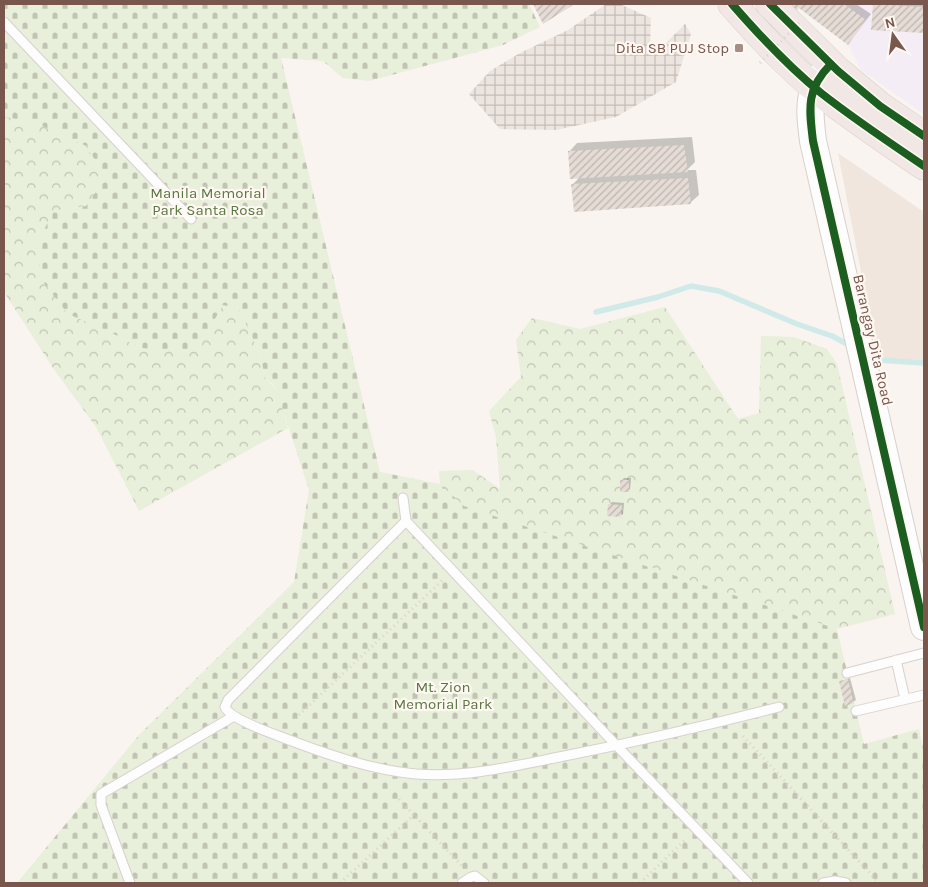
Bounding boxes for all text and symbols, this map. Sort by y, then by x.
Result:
north arrow [868,10,918,60]
text: N [883,13,897,32]
place label: Dita SB PUJ Stop [616,39,729,57]
marker: Dita SB PUJ Stop [733,42,745,54]
park label: Manila Memorial Park Santa Rosa [150,184,266,219]
street label: Barangay Dita Road [849,273,897,407]
park label: Mt. Zion Memorial Park [394,678,492,713]

